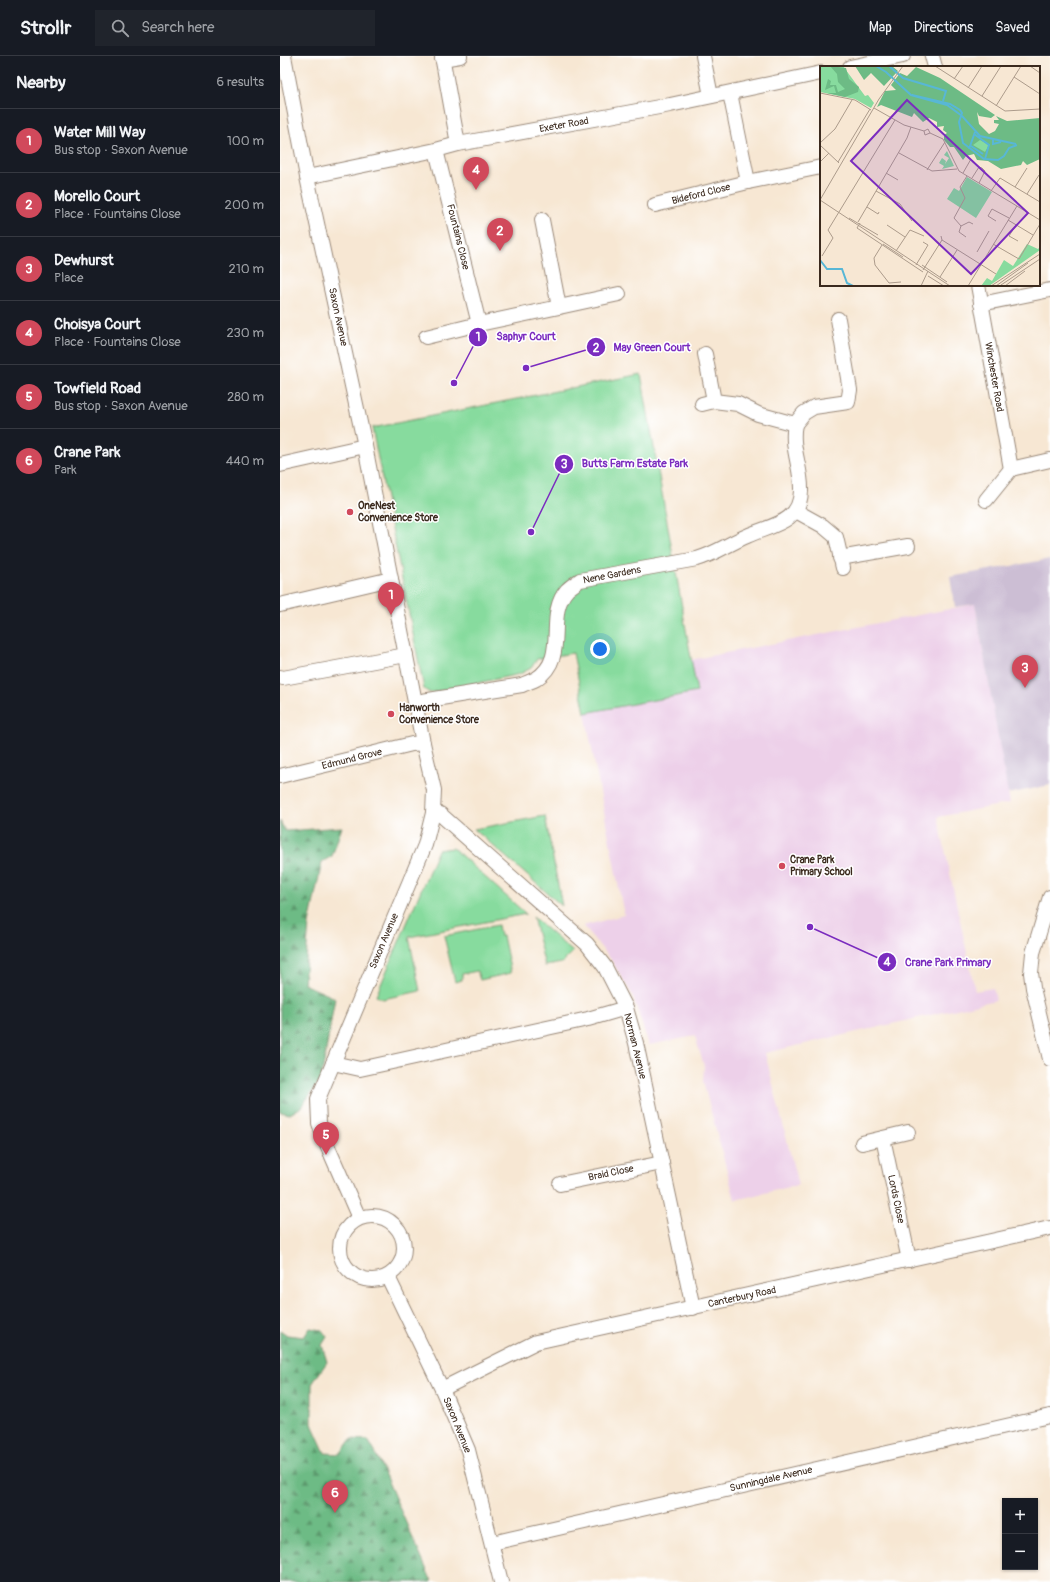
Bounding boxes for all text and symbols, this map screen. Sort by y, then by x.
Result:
search box [95,10,375,46]
text: Strollr [20,16,71,40]
icon: search [109,17,131,39]
text: Search here [141,18,214,37]
text: Map [869,19,892,36]
text: Directions [914,19,973,36]
text: Saved [995,19,1030,36]
inset map [820,66,1040,286]
text: Nearby [16,72,65,93]
text: 6 results [217,74,264,90]
street label: Exeter Road [538,115,590,135]
text: Water Mill Way [54,123,145,142]
text: 1 [26,133,32,149]
text: 100 m [227,133,264,149]
text: Bus stop · Saxon Avenue [54,142,188,158]
pin: 4 [463,157,489,190]
street label: Bideford Close [670,181,732,207]
text: Morello Court [54,187,140,206]
text: 2 [25,197,33,213]
text: 200 m [225,197,264,213]
street label: Fountains Close [444,203,472,271]
text: Place · Fountains Close [54,206,181,222]
pin: 2 [487,218,513,251]
text: Dewhurst [54,251,114,270]
text: 3 [25,261,33,277]
text: 210 m [228,261,264,277]
text: Place [54,270,83,286]
street label: Saxon Avenue [326,287,350,347]
text: Choisya Court [54,315,141,334]
text: 4 [25,325,33,341]
text: 230 m [227,325,264,341]
callout: Saphyr Court [468,325,563,348]
text: 1 [476,330,480,345]
text: Saphyr Court [496,330,556,343]
text: Place · Fountains Close [54,334,181,350]
callout: May Green Court [586,336,699,359]
text: 2 [593,341,600,356]
text: May Green Court [614,341,691,354]
street label: Winchester Road [982,341,1006,413]
text: Towfield Road [54,379,141,398]
text: 5 [25,389,33,405]
text: 280 m [227,389,264,405]
text: Bus stop · Saxon Avenue [54,398,188,414]
text: Crane Park [54,443,121,462]
callout: Butts Farm Estate Park [554,452,697,475]
text: 6 [25,453,33,469]
text: 440 m [226,453,264,469]
text: 3 [561,457,568,472]
text: Butts Farm Estate Park [582,457,689,470]
text: Park [54,462,77,478]
place label: OneNest Convenience Store [358,500,439,524]
marker: OneNest Convenience Store [345,507,355,517]
street label: Nene Gardens [582,563,642,586]
pin: 1 [378,582,404,615]
your location [590,639,610,659]
pin: 3 [1012,655,1038,688]
place label: Hanworth Convenience Store [399,702,480,726]
marker: Hanworth Convenience Store [386,709,396,719]
street label: Edmund Grove [321,746,383,772]
place label: Crane Park Primary School [790,854,853,878]
marker: Crane Park Primary School [777,861,787,871]
street label: Saxon Avenue [367,911,401,971]
callout: Crane Park Primary [877,950,999,973]
text: 4 [883,955,891,970]
text: Crane Park Primary [905,956,991,969]
street label: Norman Avenue [621,1012,649,1080]
pin: 5 [313,1122,339,1155]
street label: Braid Close [587,1162,635,1184]
street label: Lords Close [885,1174,907,1224]
street label: Canterbury Road [707,1284,777,1310]
street label: Saxon Avenue [440,1395,474,1455]
street label: Sunningdale Avenue [729,1464,813,1494]
pin: 6 [322,1480,348,1513]
map controls [1002,1498,1038,1570]
button: + [1002,1498,1038,1534]
button: − [1002,1534,1038,1570]

